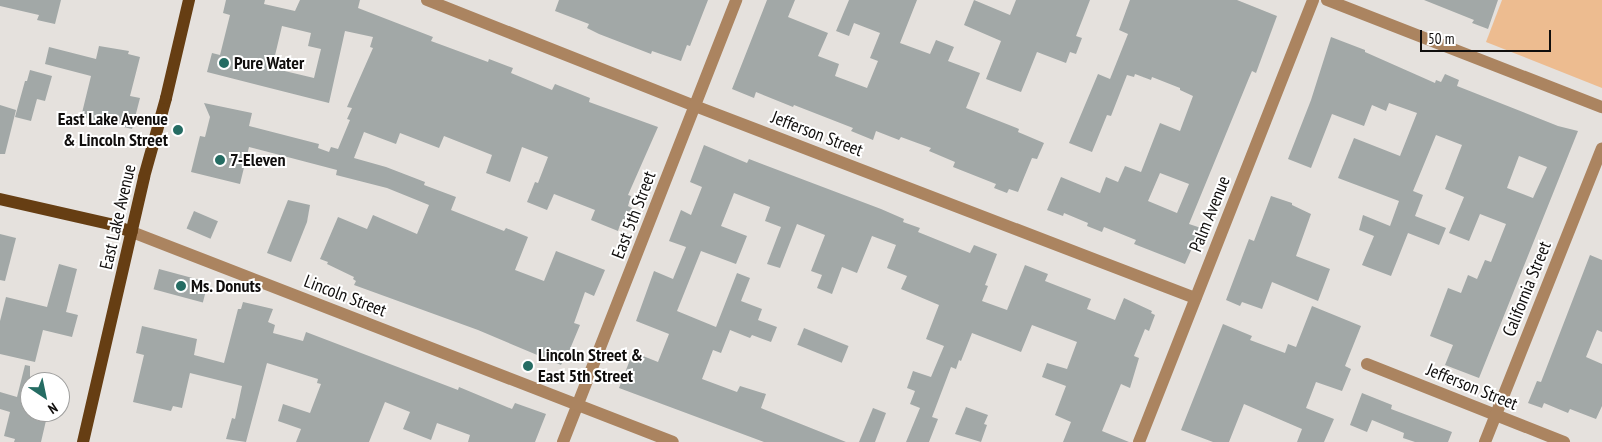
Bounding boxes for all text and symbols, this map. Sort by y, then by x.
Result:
scale bar [1422,20,1553,52]
text: 50 m [1428,29,1454,48]
place label: Pure Water [234,52,305,74]
marker: Pure Water [218,57,230,69]
street label: Jefferson Street [768,107,866,161]
place label: East Lake Avenue & Lincoln Street [57,109,168,152]
marker: East Lake Avenue & Lincoln Street [172,124,184,136]
place label: 7-Eleven [230,149,286,171]
marker: 7-Eleven [214,154,226,166]
street label: East Lake Avenue [95,162,141,272]
street label: East 5th Street [607,168,661,262]
street label: Palm Avenue [1185,173,1235,255]
street label: California Street [1498,238,1556,340]
street label: Lincoln Street [301,270,389,322]
place label: Ms. Donuts [191,275,262,297]
marker: Ms. Donuts [175,280,187,292]
place label: Lincoln Street & East 5th Street [538,345,643,388]
street label: Jefferson Street [1423,359,1521,415]
marker: Lincoln Street & East 5th Street [522,360,534,372]
north arrow [20,372,70,422]
text: N [45,399,61,418]

